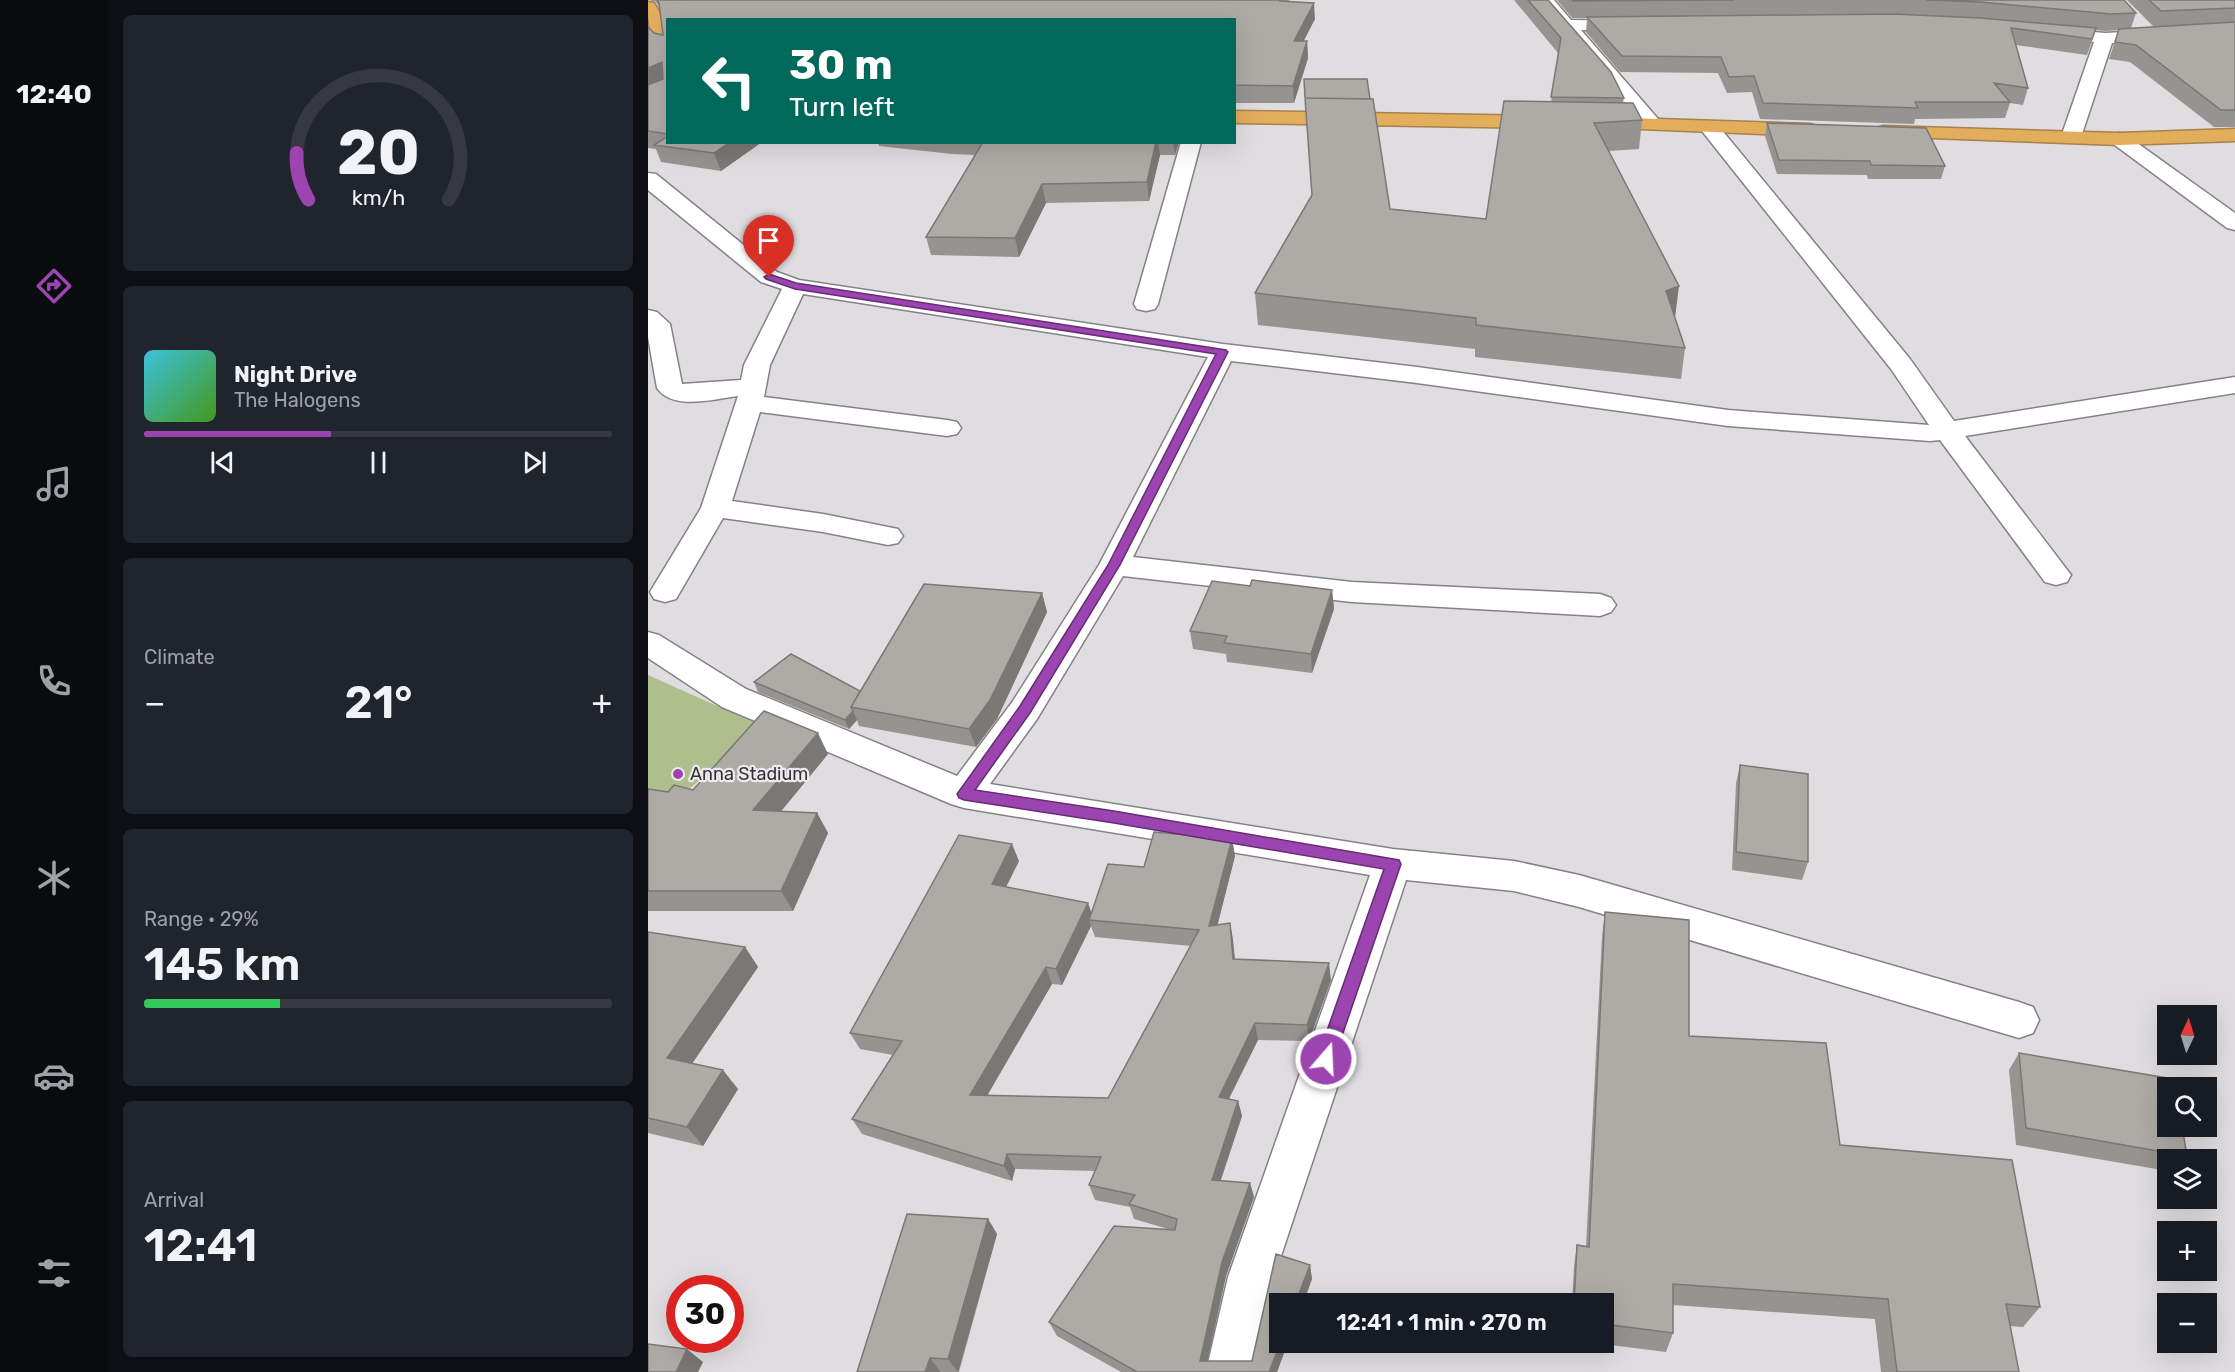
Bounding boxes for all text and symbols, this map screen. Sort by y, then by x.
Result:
text: 30 m [789,40,893,90]
icon: left [690,42,768,120]
text: 12:40 [16,78,92,110]
text: Turn left [789,91,894,123]
text: 20 [337,116,419,190]
text: km/h [351,186,405,211]
pin [743,215,794,277]
icon: arrive [752,224,785,257]
icon: directions [33,265,75,307]
text: Night Drive [234,361,357,388]
text: The Halogens [234,388,361,412]
icon: previous [206,446,239,479]
icon: pause [362,446,395,479]
icon: next [518,446,551,479]
icon: music [33,463,75,505]
text: Climate [144,645,215,669]
icon: phone [33,660,75,702]
text: 21° [344,676,413,729]
text: − [144,683,165,722]
text: + [591,683,612,722]
place label: Anna Stadium [690,763,808,785]
marker: Anna Stadium [671,767,685,781]
icon: climate [33,857,75,899]
text: Range · 29% [144,907,259,931]
text: 145 km [144,938,300,991]
north arrow [2157,1005,2217,1065]
map controls [2157,1005,2217,1353]
position arrow [1294,1027,1358,1091]
icon: car [33,1055,75,1097]
button: search [2157,1077,2217,1137]
button: layers [2157,1149,2217,1209]
text: Arrival [144,1188,204,1212]
text: 12:41 [144,1219,257,1272]
button: + [2157,1221,2217,1281]
icon: filters [33,1252,75,1294]
speed limit sign: 30 [666,1275,744,1353]
button: − [2157,1293,2217,1353]
text: 12:41 · 1 min · 270 m [1336,1309,1547,1336]

